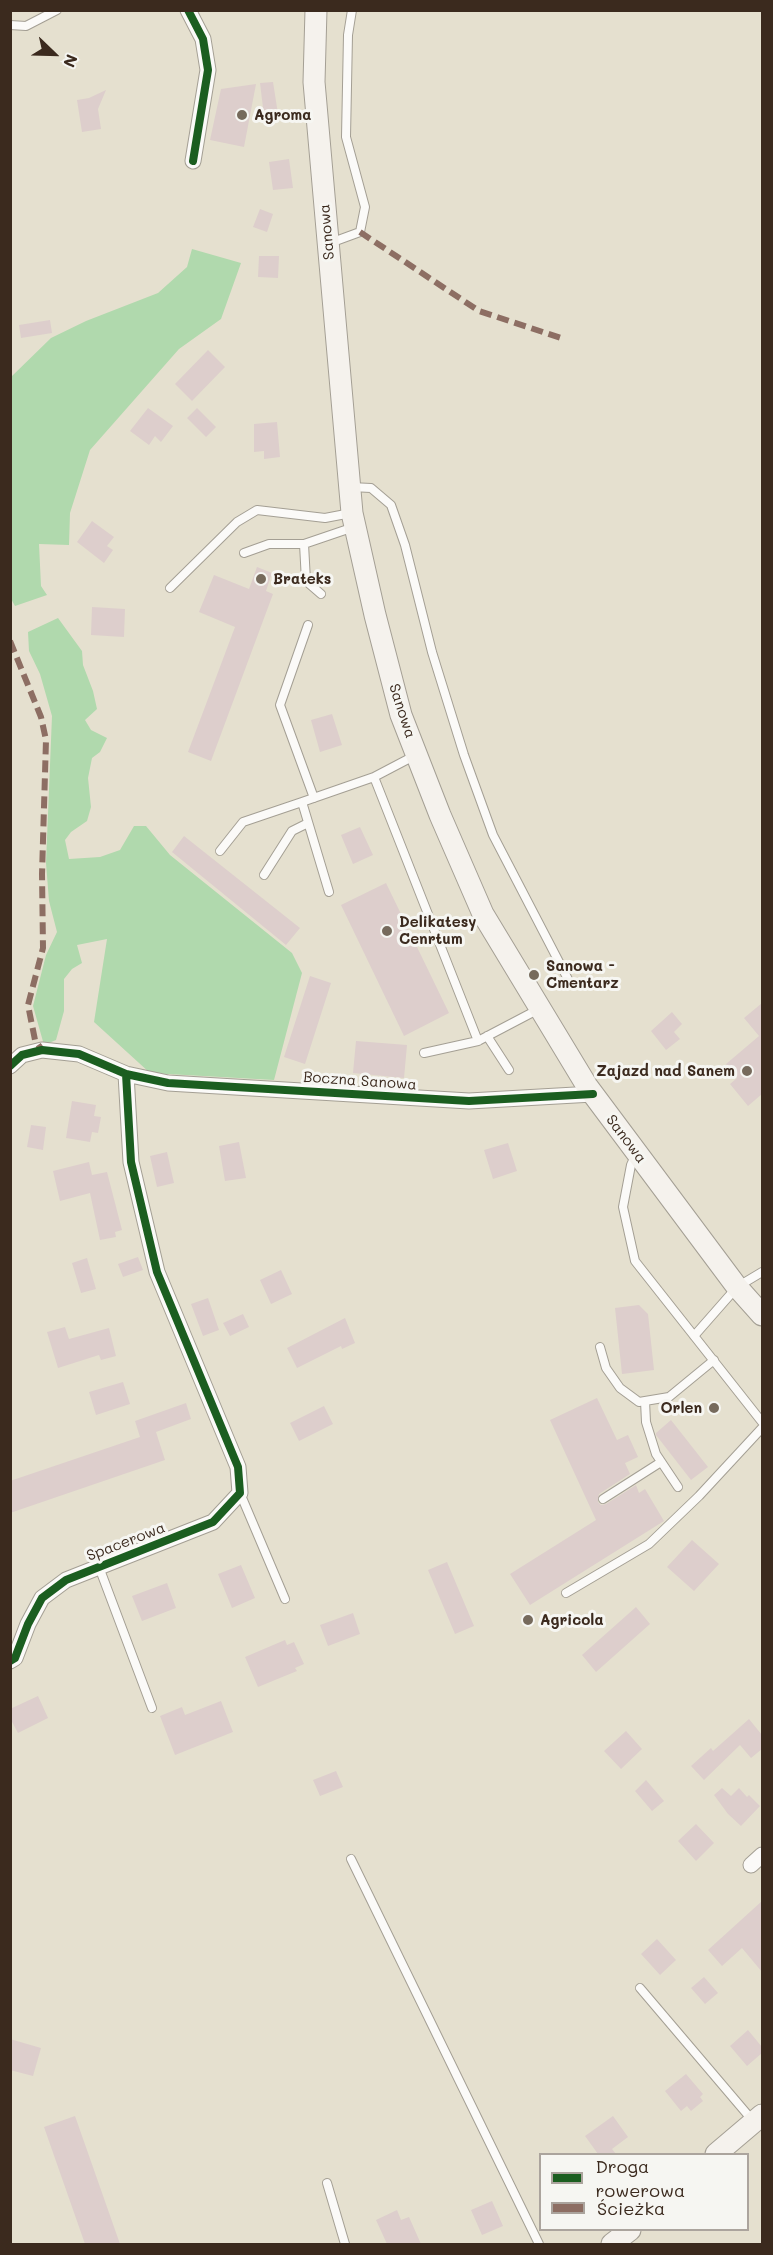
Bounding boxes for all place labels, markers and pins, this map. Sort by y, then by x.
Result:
place label: Agroma [254,106,311,124]
marker: Agroma [235,108,249,122]
place label: Brateks [273,570,331,588]
marker: Brateks [254,572,268,586]
place label: Delikatesy Cenrtum [399,913,476,948]
marker: Delikatesy Cenrtum [380,924,394,938]
place label: Sanowa - Cmentarz [546,957,619,992]
marker: Sanowa - Cmentarz [527,968,541,982]
place label: Zajazd nad Sanem [596,1062,735,1080]
marker: Zajazd nad Sanem [740,1064,754,1078]
place label: Orlen [660,1399,702,1417]
marker: Orlen [707,1401,721,1415]
place label: Agricola [540,1611,604,1629]
marker: Agricola [521,1613,535,1627]

